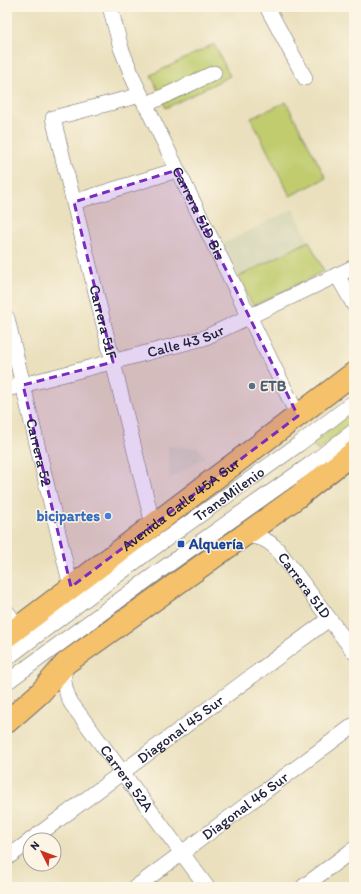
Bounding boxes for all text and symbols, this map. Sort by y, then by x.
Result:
street label: Carrera 51D Bis [168,164,229,263]
street label: Carrera 51F [85,283,121,361]
street label: Calle 43 Sur [145,321,227,361]
place label: ETB [260,377,287,395]
marker: ETB [247,381,257,391]
street label: Carrera 52 [22,417,56,488]
street label: Avenida Calle 45A Sur [118,454,244,555]
street label: TransMilenio [190,463,268,526]
place label: bicipartes [37,507,100,526]
marker: bicipartes [103,511,113,521]
place label: Alquería [188,535,244,554]
marker: Alquería [176,539,186,549]
street label: Carrera 51D [274,549,335,622]
street label: Diagonal 45 Sur [134,691,227,767]
street label: Carrera 52A [96,741,158,816]
street label: Diagonal 46 Sur [198,768,292,844]
north arrow [22,832,62,872]
text: N [28,839,42,853]

